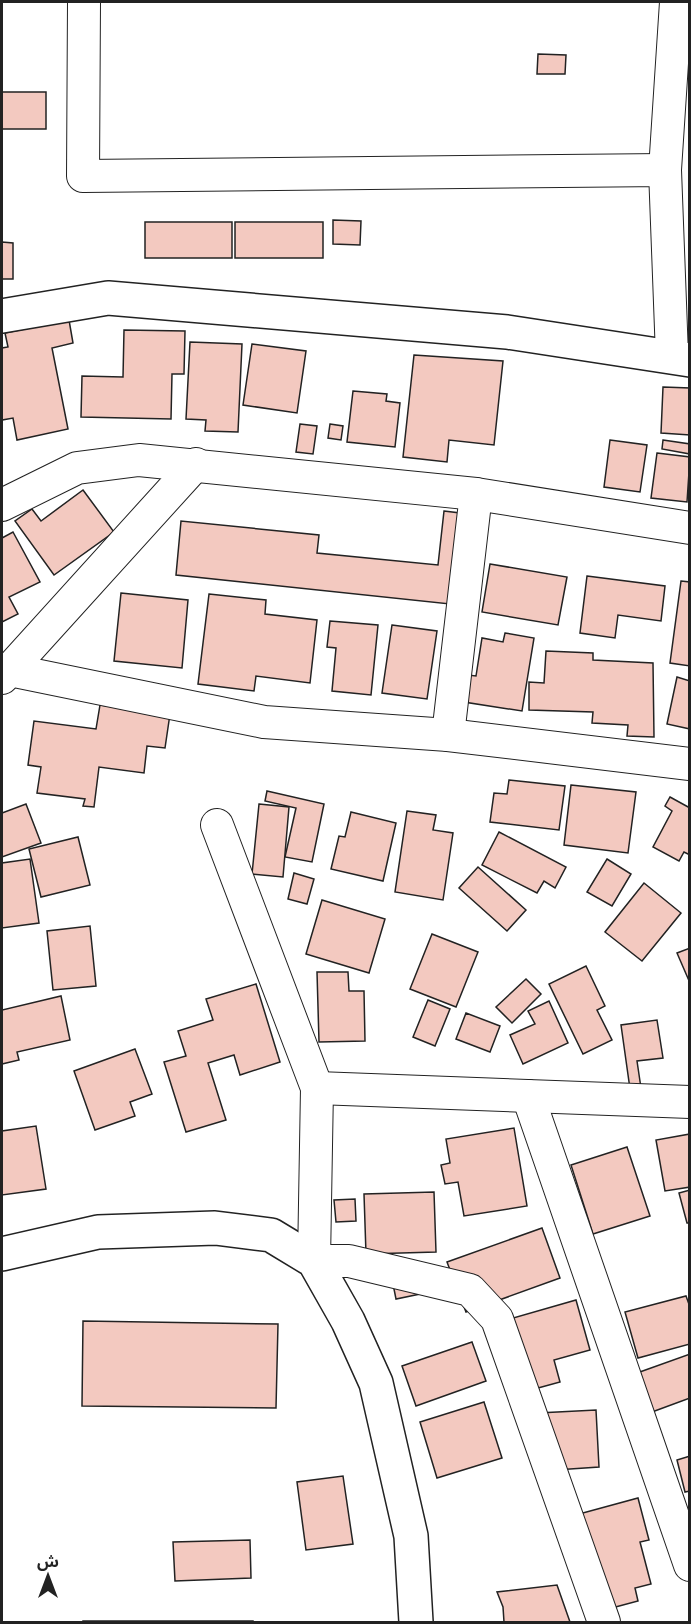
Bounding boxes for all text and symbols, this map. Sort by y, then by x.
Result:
north arrow [18,1546,78,1606]
text: ش [37,1550,59,1572]

